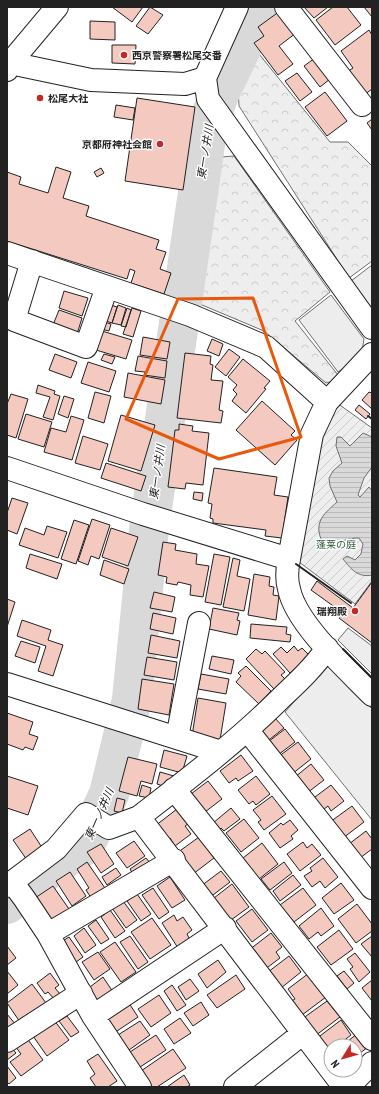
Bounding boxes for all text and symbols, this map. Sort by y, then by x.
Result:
place label: 西京警察署松尾交番 [132,49,222,62]
marker: 西京警察署松尾交番 [119,50,129,60]
place label: 松尾大社 [48,92,89,105]
marker: 松尾大社 [35,93,45,103]
water label: 東一ノ井川 [194,123,216,180]
place label: 京都府神社会館 [82,138,152,151]
marker: 京都府神社会館 [155,139,165,149]
water label: 東一ノ井川 [146,443,168,500]
park label: 蓬莱の庭 [316,538,356,551]
place label: 瑞翔殿 [317,605,347,618]
marker: 瑞翔殿 [350,606,360,616]
water label: 東一ノ井川 [81,785,117,842]
north arrow [323,1038,363,1078]
text: N [328,1057,342,1071]

